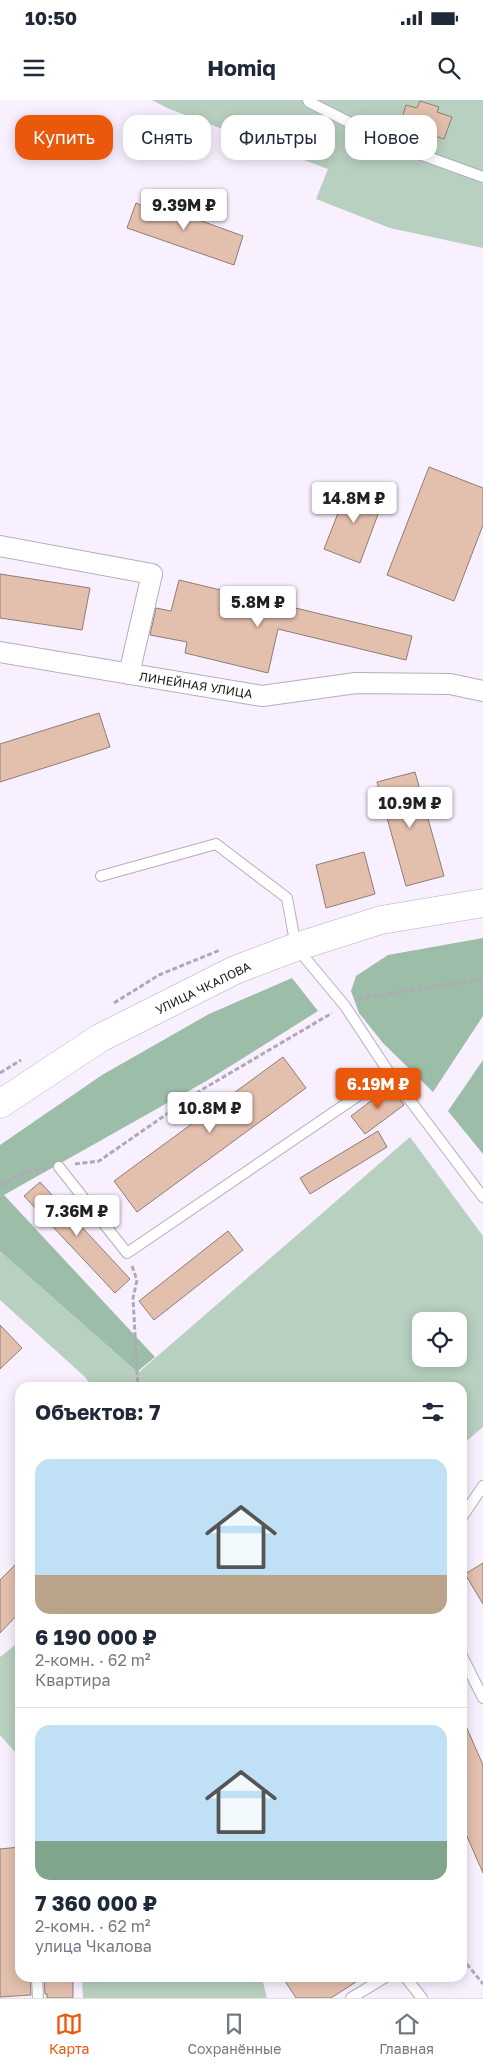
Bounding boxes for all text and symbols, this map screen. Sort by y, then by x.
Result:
text: 10:50 [25,6,77,29]
icon: menu [20,54,48,82]
text: Homiq [207,54,276,81]
icon: search [435,54,463,82]
chip: Купить [15,115,113,160]
chip: Снять [123,115,211,160]
chip: Фильтры [221,115,335,160]
chip: Новое [345,115,437,160]
pin: 9.39M ₽ [138,188,230,231]
text: 9.39M ₽ [152,195,216,215]
pin: 14.8M ₽ [308,482,400,524]
text: 14.8M ₽ [323,488,385,508]
pin: 5.8M ₽ [217,586,299,628]
text: 5.8M ₽ [231,592,285,612]
street label: ЛИНЕЙНАЯ УЛИЦА [138,669,254,701]
pin: 10.9M ₽ [364,786,456,829]
text: 10.9M ₽ [379,793,441,813]
street label: УЛИЦА ЧКАЛОВА [153,958,253,1018]
pin: 6.19M ₽ [332,1068,424,1110]
text: 6.19M ₽ [347,1074,409,1094]
pin: 10.8M ₽ [164,1092,256,1134]
text: 10.8M ₽ [178,1098,242,1118]
pin: 7.36M ₽ [31,1194,123,1237]
text: 7.36M ₽ [46,1201,108,1221]
map controls [412,1312,467,1367]
button: locate [412,1312,467,1367]
icon: filters [419,1398,447,1426]
text: Объектов: 7 [35,1399,160,1425]
icon: home [196,1492,286,1582]
text: 6 190 000 ₽ [35,1624,157,1650]
text: 2-комн. · 62 m² [35,1650,151,1670]
text: Квартира [35,1670,110,1690]
icon: home [196,1757,286,1847]
text: 7 360 000 ₽ [35,1890,157,1916]
text: 2-комн. · 62 m² [35,1916,151,1936]
text: улица Чкалова [35,1936,152,1956]
tab: Карта [49,2010,89,2057]
tab: Сохранённые [187,2010,281,2057]
tab: Главная [379,2010,434,2057]

